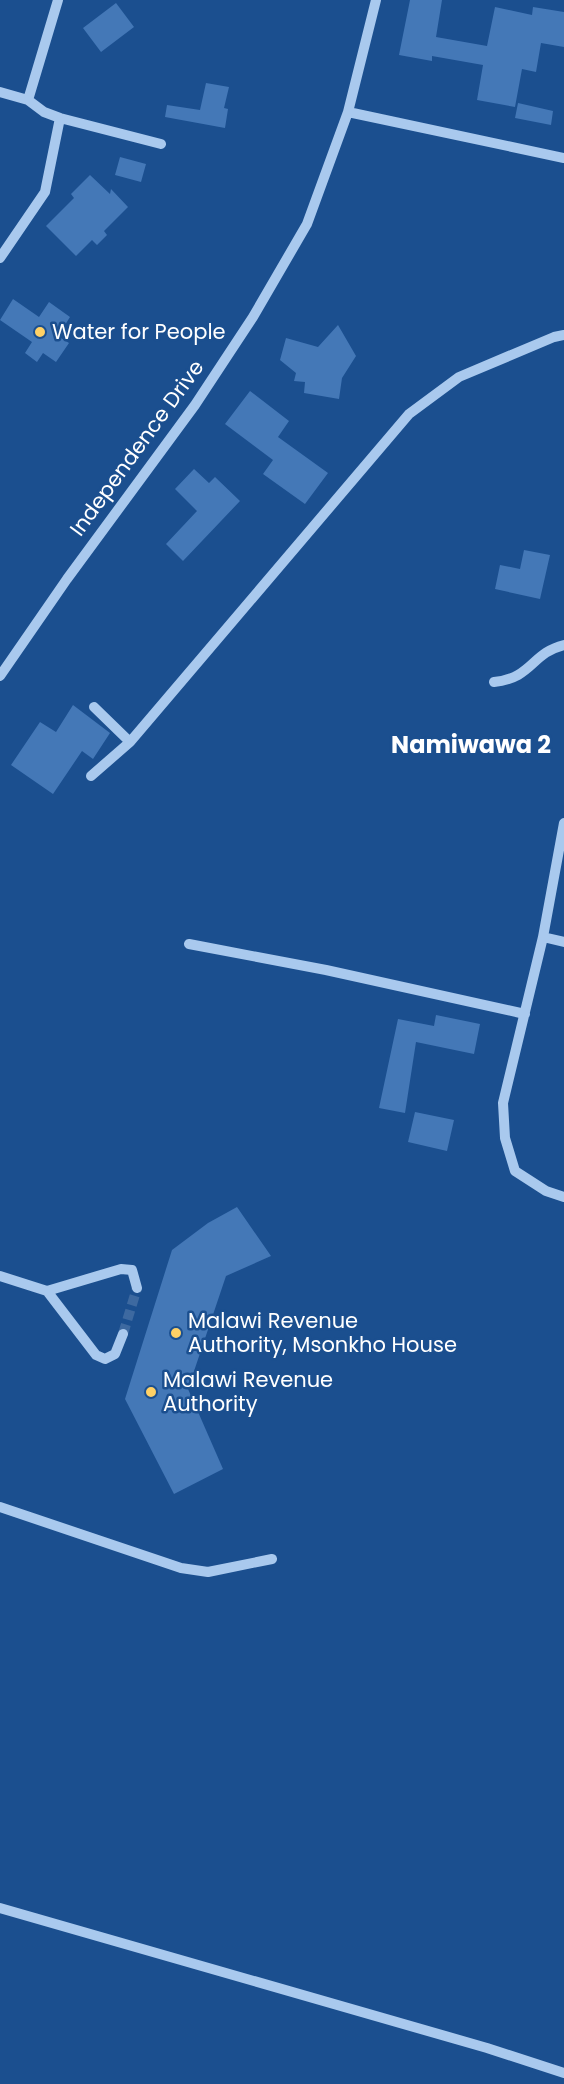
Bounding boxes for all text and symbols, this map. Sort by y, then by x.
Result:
place label: Water for People [52,317,226,346]
marker: Water for People [33,325,47,339]
street label: Independence Drive [63,354,210,542]
district label: Namiwawa 2 [391,728,551,761]
place label: Malawi Revenue Authority, Msonkho House [188,1306,457,1359]
marker: Malawi Revenue Authority, Msonkho House [169,1326,183,1340]
place label: Malawi Revenue Authority [163,1365,333,1418]
marker: Malawi Revenue Authority [144,1385,158,1399]

